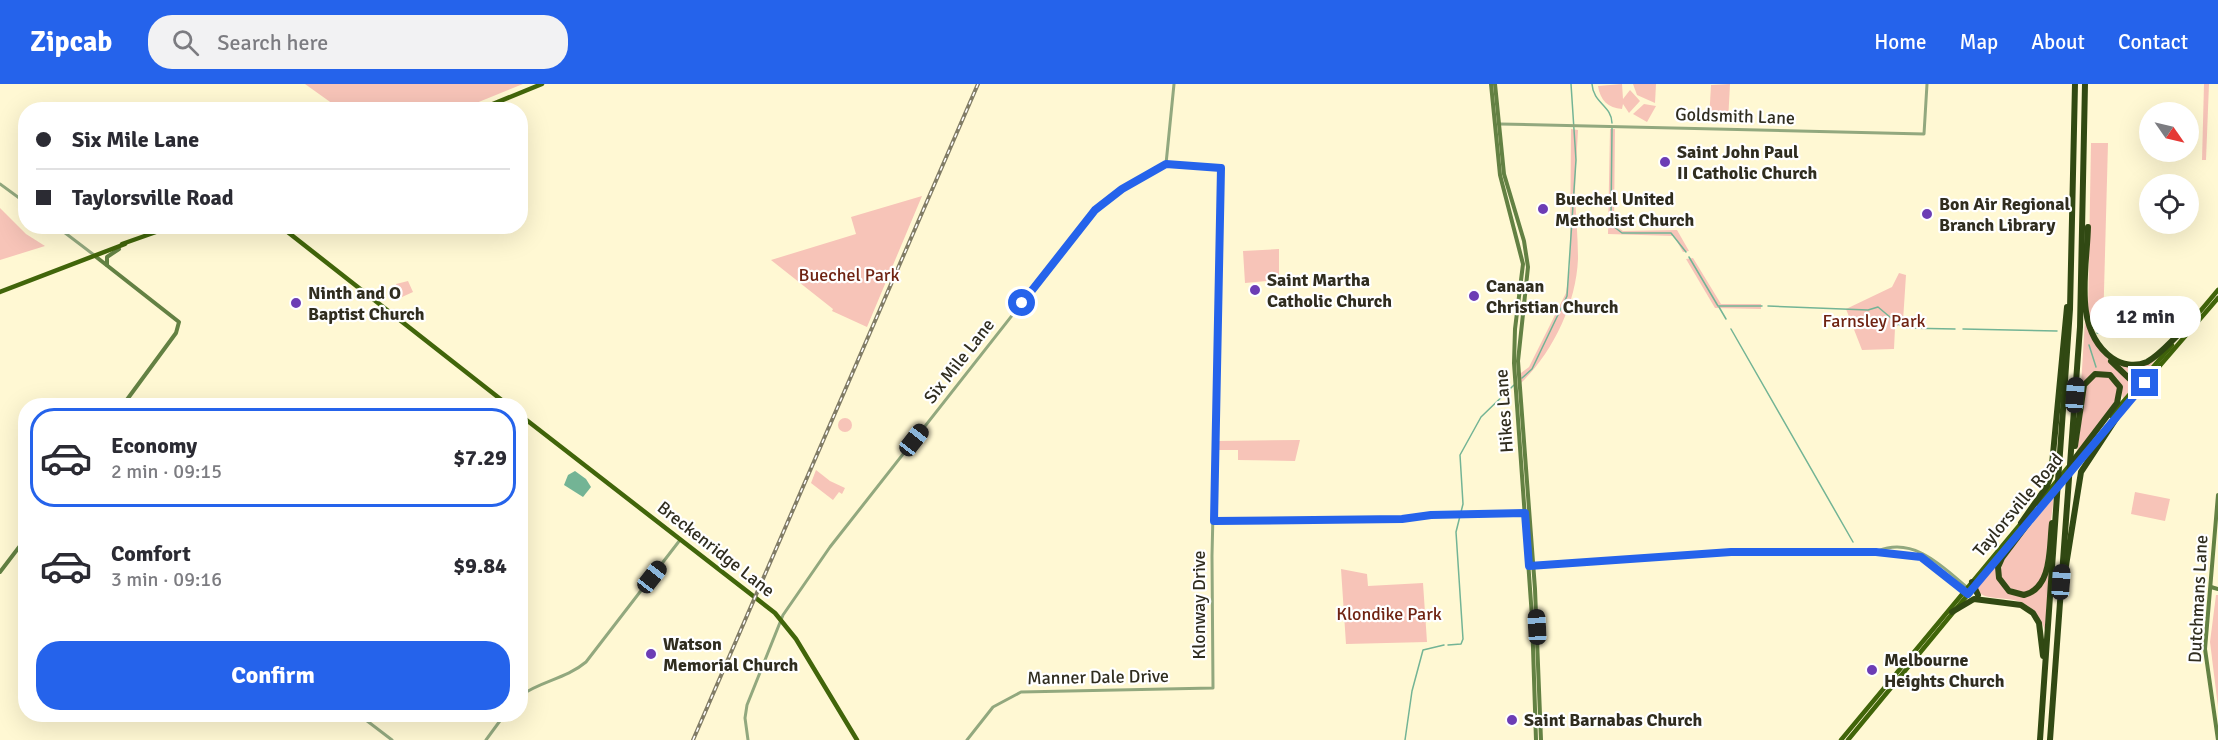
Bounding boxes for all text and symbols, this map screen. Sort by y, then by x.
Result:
search box [148,15,568,69]
text: Zipcab [30,25,112,59]
icon: search [169,26,202,59]
text: Search here [217,29,328,56]
text: Home [1874,29,1927,55]
text: Map [1960,29,1998,55]
text: About [2031,29,2085,55]
text: Contact [2118,29,2188,55]
north arrow [2139,102,2199,162]
map controls [2139,102,2199,234]
street label: Goldsmith Lane [1675,103,1795,129]
text: Six Mile Lane [72,126,199,153]
place label: Saint John Paul II Catholic Church [1677,141,1818,184]
marker: Saint John Paul II Catholic Church [1658,155,1672,169]
button: locate [2139,174,2199,234]
text: Taylorsville Road [72,184,234,211]
place label: Buechel United Methodist Church [1555,188,1695,231]
place label: Bon Air Regional Branch Library [1939,193,2070,236]
marker: Buechel United Methodist Church [1536,202,1550,216]
marker: Bon Air Regional Branch Library [1920,207,1934,221]
park label: Buechel Park [799,264,899,286]
place label: Saint Martha Catholic Church [1267,269,1392,312]
place label: Canaan Christian Church [1486,275,1619,318]
place label: Ninth and O Baptist Church [308,282,425,325]
marker: Saint Martha Catholic Church [1248,283,1262,297]
route start [1008,289,1035,316]
marker: Canaan Christian Church [1467,289,1481,303]
marker: Ninth and O Baptist Church [289,296,303,310]
callout: 12 min [2090,296,2200,338]
text: 12 min [2116,304,2175,329]
park label: Farnsley Park [1822,310,1926,332]
street label: Six Mile Lane [919,314,999,408]
street label: Hikes Lane [1490,368,1518,454]
route end [2131,369,2158,396]
car [2065,376,2085,414]
car [896,420,932,460]
icon: car [39,431,93,485]
text: Economy [111,432,197,459]
text: $7.29 [453,444,507,471]
street label: Taylorsville Road [1968,449,2068,561]
text: 2 min · 09:15 [111,459,222,484]
street label: Breckenridge Lane [653,496,779,602]
street label: Dutchmans Lane [2184,534,2212,664]
icon: car [39,539,93,593]
text: Comfort [111,540,191,567]
street label: Klonway Drive [1188,550,1210,660]
text: $9.84 [453,552,507,579]
car [634,557,670,597]
car [2051,563,2071,601]
text: 3 min · 09:16 [111,567,222,592]
park label: Klondike Park [1336,603,1442,625]
car [1527,609,1547,645]
place label: Watson Memorial Church [663,633,799,676]
button: Confirm [36,641,510,710]
marker: Watson Memorial Church [644,647,658,661]
place label: Melbourne Heights Church [1884,649,2005,692]
marker: Melbourne Heights Church [1865,663,1879,677]
street label: Manner Dale Drive [1027,665,1169,689]
place label: Saint Barnabas Church [1524,709,1703,731]
marker: Saint Barnabas Church [1505,713,1519,727]

